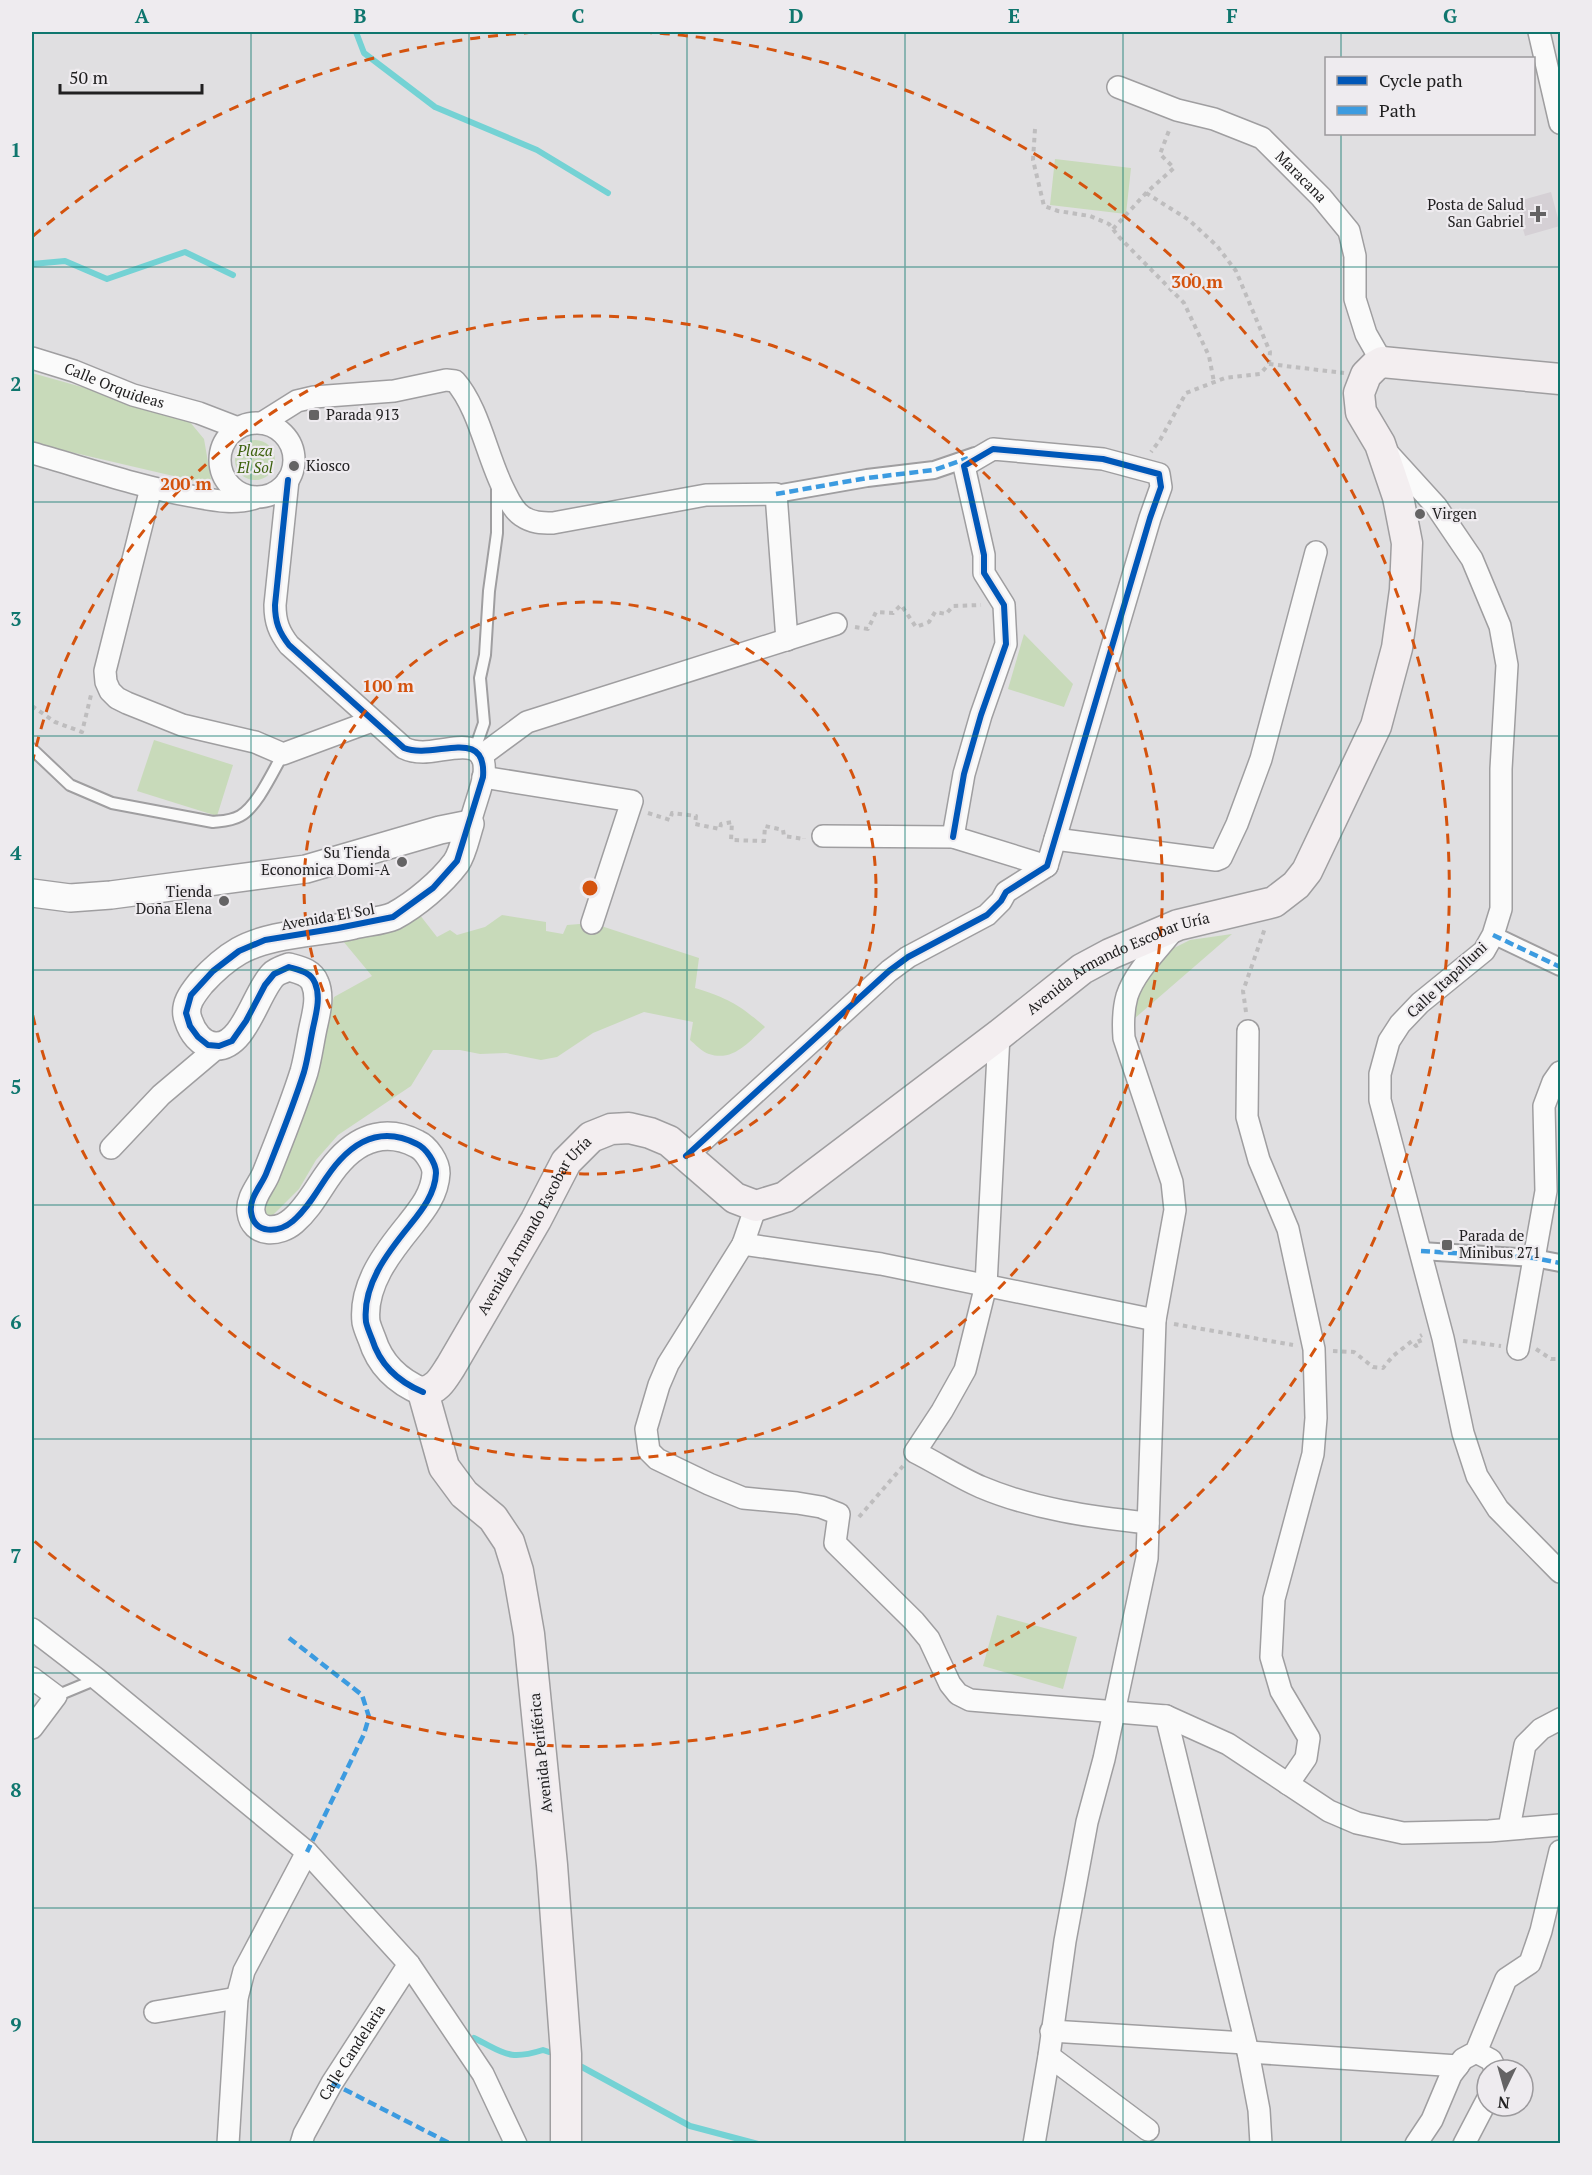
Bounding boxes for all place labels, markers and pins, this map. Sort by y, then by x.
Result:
place label: Posta de Salud San Gabriel [1427,194,1524,231]
marker: Posta de Salud San Gabriel [1529,205,1547,223]
place label: Parada 913 [326,404,399,424]
marker: Parada 913 [307,408,321,422]
place label: Kiosco [306,455,350,475]
marker: Kiosco [287,459,301,473]
place label: Virgen [1432,503,1477,523]
marker: Virgen [1413,507,1427,521]
place label: Su Tienda Economica Domi-A [261,842,391,879]
marker: Su Tienda Economica Domi-A [395,855,409,869]
centre of rings [580,878,600,898]
place label: Tienda Doña Elena [136,881,212,918]
marker: Tienda Doña Elena [217,894,231,908]
place label: Parada de Minibus 271 [1459,1225,1541,1262]
marker: Parada de Minibus 271 [1440,1238,1454,1252]

